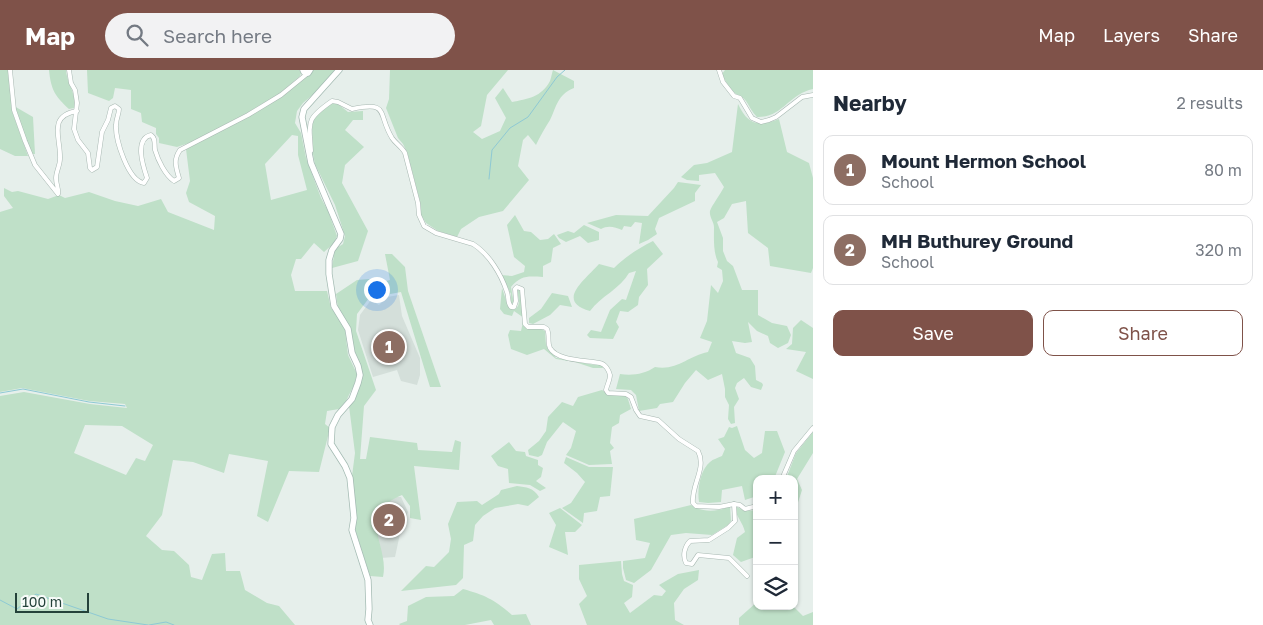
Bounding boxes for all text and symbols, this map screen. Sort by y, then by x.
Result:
search box [105,13,455,58]
text: Map [25,21,75,50]
icon: search [123,21,151,49]
text: Search here [163,24,272,47]
text: Map [1038,24,1075,46]
text: Layers [1103,24,1160,46]
text: Share [1188,24,1238,46]
text: Nearby [833,90,907,116]
text: 2 results [1177,93,1243,113]
text: Mount Hermon School [881,149,1086,172]
text: 1 [846,160,854,180]
text: 80 m [1204,160,1242,180]
text: School [881,172,934,192]
text: MH Buthurey Ground [881,229,1073,252]
text: 2 [845,240,855,260]
text: 320 m [1195,240,1242,260]
text: School [881,252,934,272]
your location [364,277,390,303]
button: Save [833,310,1033,356]
button: Share [1043,310,1243,356]
pin: 1 [373,328,405,366]
map controls [753,475,798,610]
button: + [753,475,798,520]
pin: 2 [373,501,405,539]
button: − [753,520,798,565]
button: layers [753,565,798,610]
scale bar [15,590,89,613]
text: 100 m [22,593,62,610]

